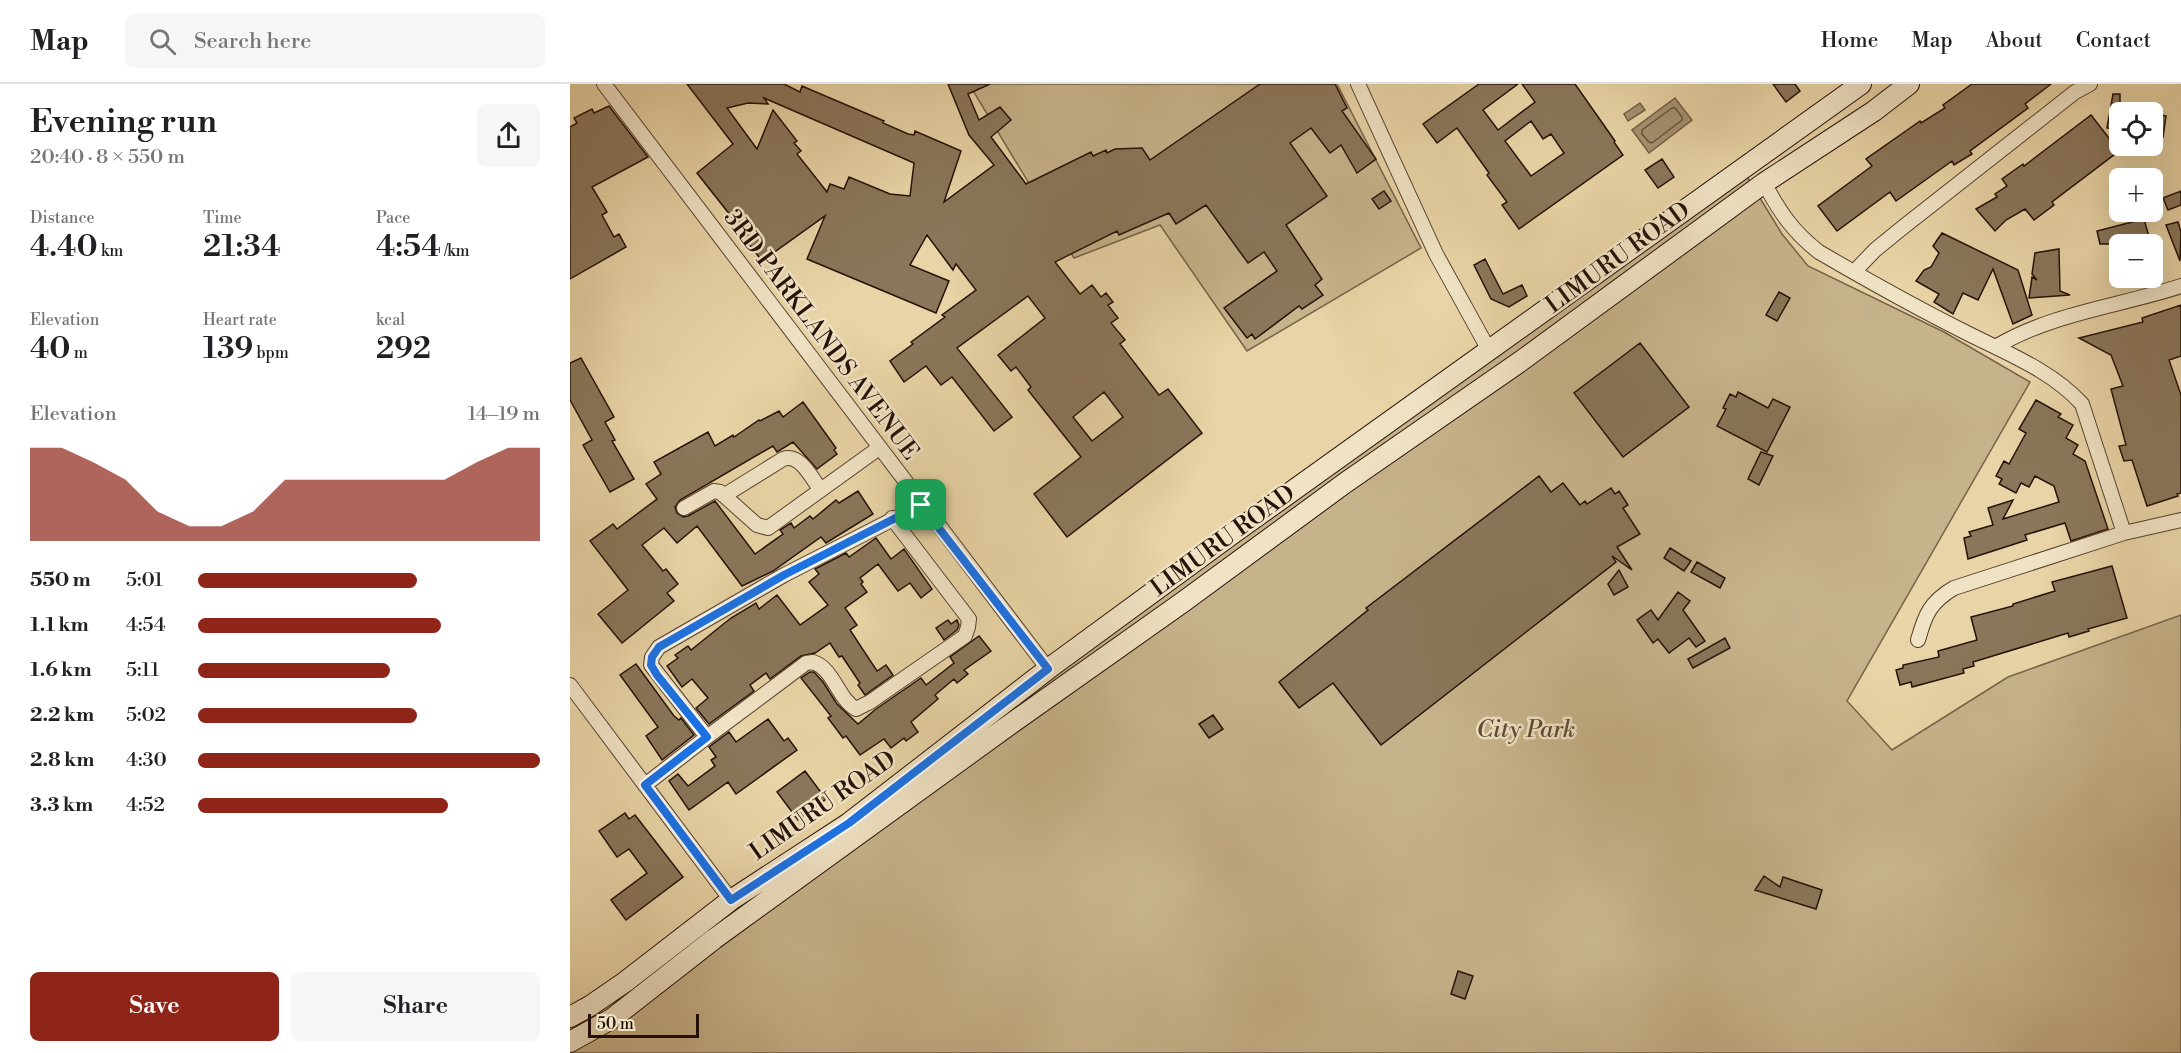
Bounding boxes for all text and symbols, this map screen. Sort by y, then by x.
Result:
search box [125,14,545,68]
text: Map [30,24,89,59]
icon: search [146,25,179,58]
text: Search here [194,28,311,55]
text: Home [1821,28,1878,54]
text: Map [1911,28,1953,54]
text: About [1986,28,2043,54]
text: Contact [2076,28,2151,54]
text: Evening run [30,102,217,143]
map controls [2109,102,2163,288]
button: locate [2109,102,2163,156]
button: share [477,104,540,167]
text: 20:40 · 8 × 550 m [30,145,185,170]
button: + [2109,168,2163,222]
street label: LIMURU ROAD [1540,195,1696,321]
street label: 3RD PARKLANDS AVENUE [717,204,925,466]
text: Distance [30,208,95,228]
text: Time [203,208,242,228]
text: Pace [376,208,410,228]
text: 4.40 [30,228,98,266]
text: 21:34 [203,228,281,266]
text: 4:54 [376,228,441,266]
button: − [2109,234,2163,288]
text: km [98,241,123,261]
text: /km [441,241,470,261]
text: Elevation [30,310,99,330]
text: Heart rate [203,310,277,330]
text: kcal [376,310,405,330]
text: 40 [30,330,71,368]
text: 139 [203,330,253,368]
text: 292 [376,330,431,368]
text: m [71,343,88,363]
text: bpm [253,343,289,363]
text: Elevation [30,402,117,427]
text: 14–19 m [468,402,540,427]
street label: LIMURU ROAD [1145,478,1301,604]
pin [895,479,946,530]
icon: arrive [904,488,937,521]
text: 550 m [30,568,91,593]
text: 5:01 [126,568,163,593]
text: 1.1 km [30,613,89,638]
text: 4:54 [126,613,166,638]
text: 1.6 km [30,658,92,683]
text: 5:11 [126,658,159,683]
text: 2.2 km [30,703,94,728]
text: 5:02 [126,703,166,728]
park label: City Park [1477,715,1575,745]
street label: LIMURU ROAD [744,744,902,868]
text: 2.8 km [30,748,94,773]
text: 4:30 [126,748,167,773]
text: 3.3 km [30,793,93,818]
text: 4:52 [126,793,165,818]
button: Save [30,972,279,1041]
button: Share [291,972,540,1041]
scale bar [588,1011,699,1038]
text: 50 m [597,1014,634,1034]

